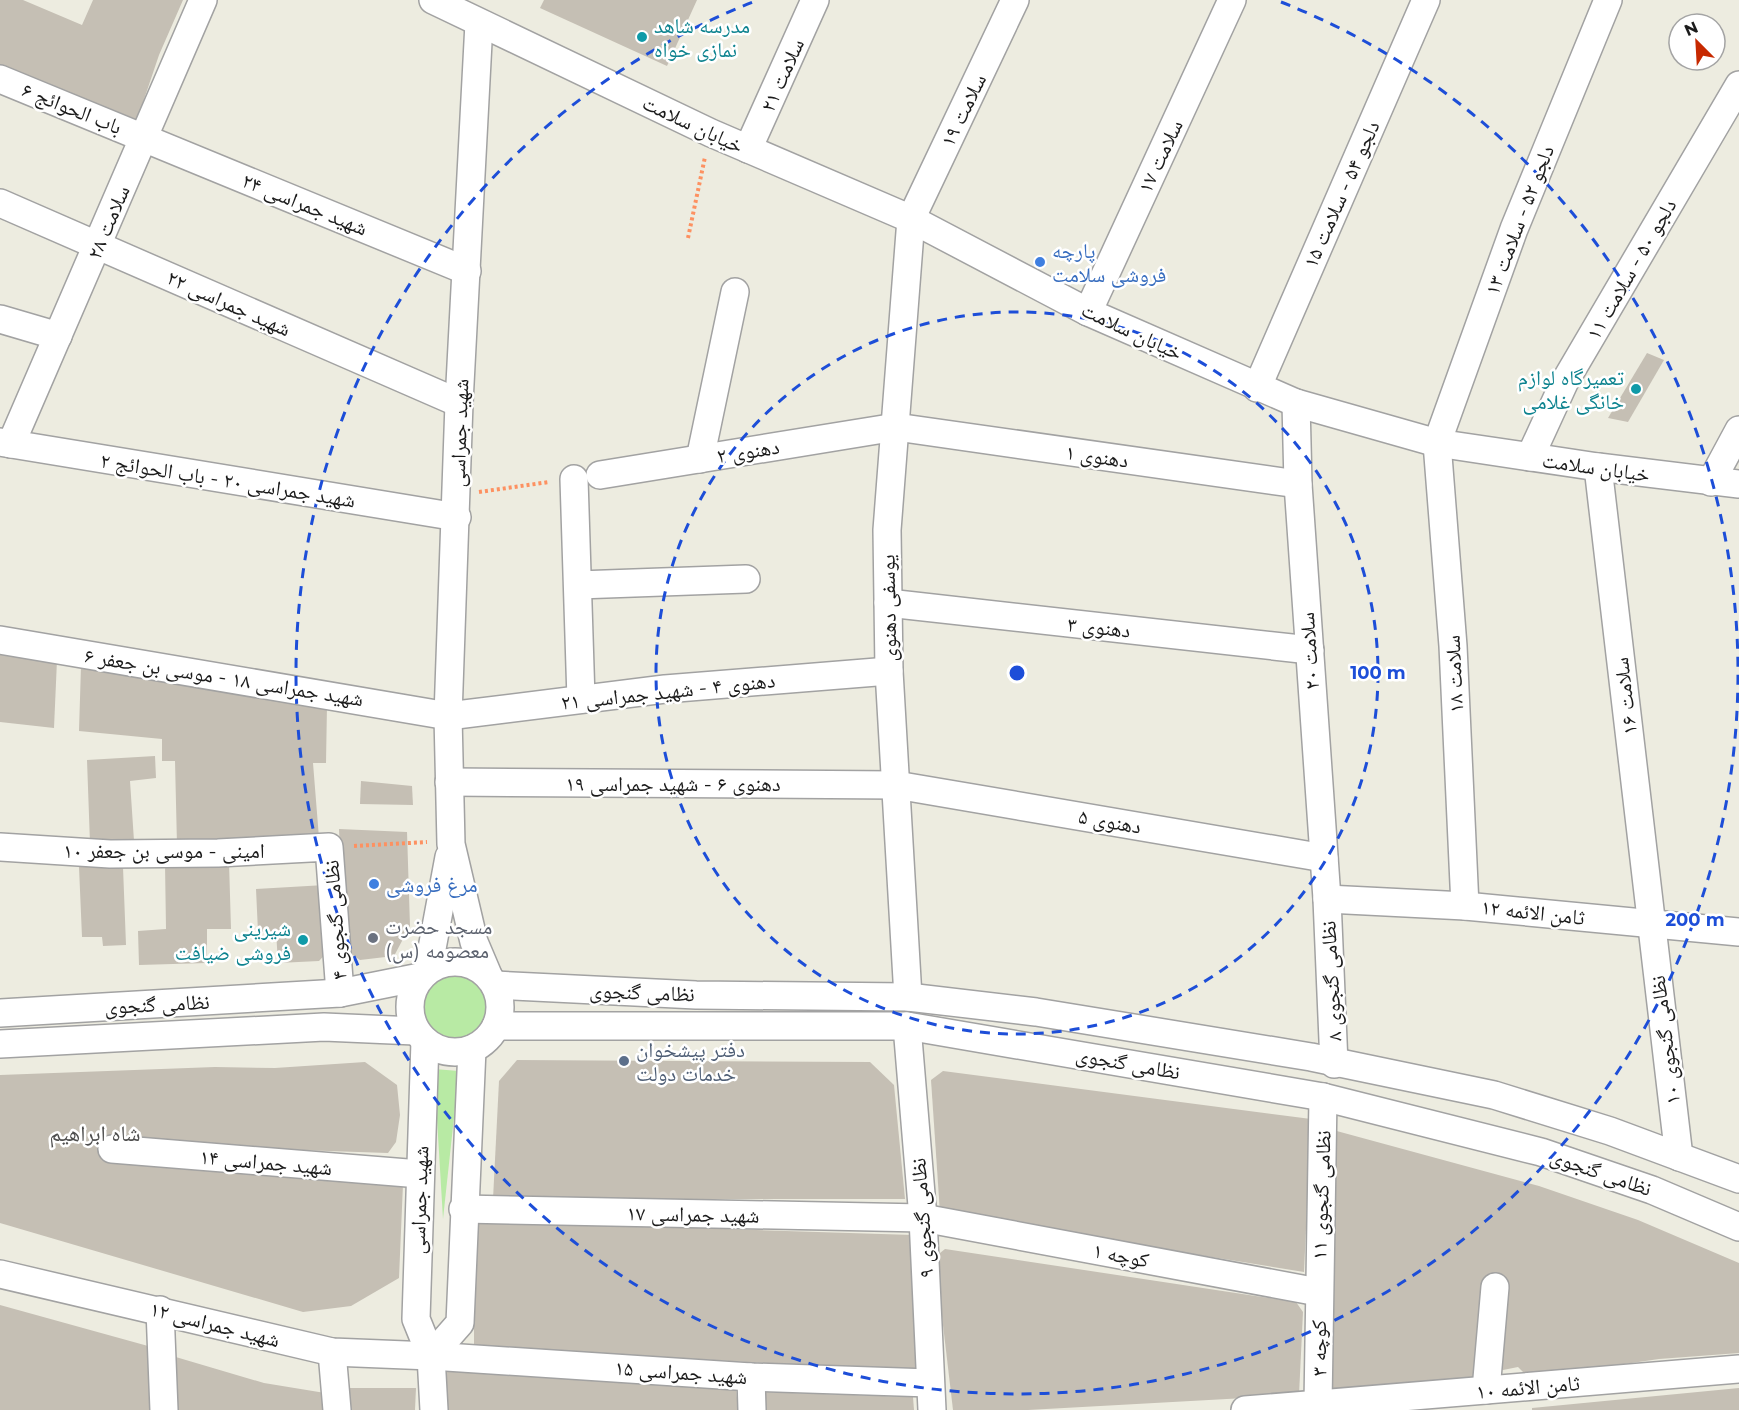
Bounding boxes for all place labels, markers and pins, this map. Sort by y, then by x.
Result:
place label: مدرسه شاهد نمازی خواه [654,13,750,62]
marker: مدرسه شاهد نمازی خواه [635,30,649,44]
place label: پارچه فروشی سلامت [1052,238,1166,288]
marker: پارچه فروشی سلامت [1033,255,1047,269]
place label: تعمیرگاه لوازم خانگی غلامی [1518,365,1624,415]
marker: تعمیرگاه لوازم خانگی غلامی [1629,382,1643,396]
centre of rings [1007,663,1027,683]
place label: مرغ فروشی [386,872,478,898]
marker: مرغ فروشی [367,877,381,891]
place label: مسجد حضرت معصومه (س) [385,914,492,964]
place label: شیرینی فروشی ضیافت [175,916,291,966]
marker: مسجد حضرت معصومه (س) [366,931,380,945]
marker: شیرینی فروشی ضیافت [296,933,310,947]
place label: دفتر پیشخوان خدمات دولت [636,1037,745,1086]
marker: دفتر پیشخوان خدمات دولت [617,1054,631,1068]

